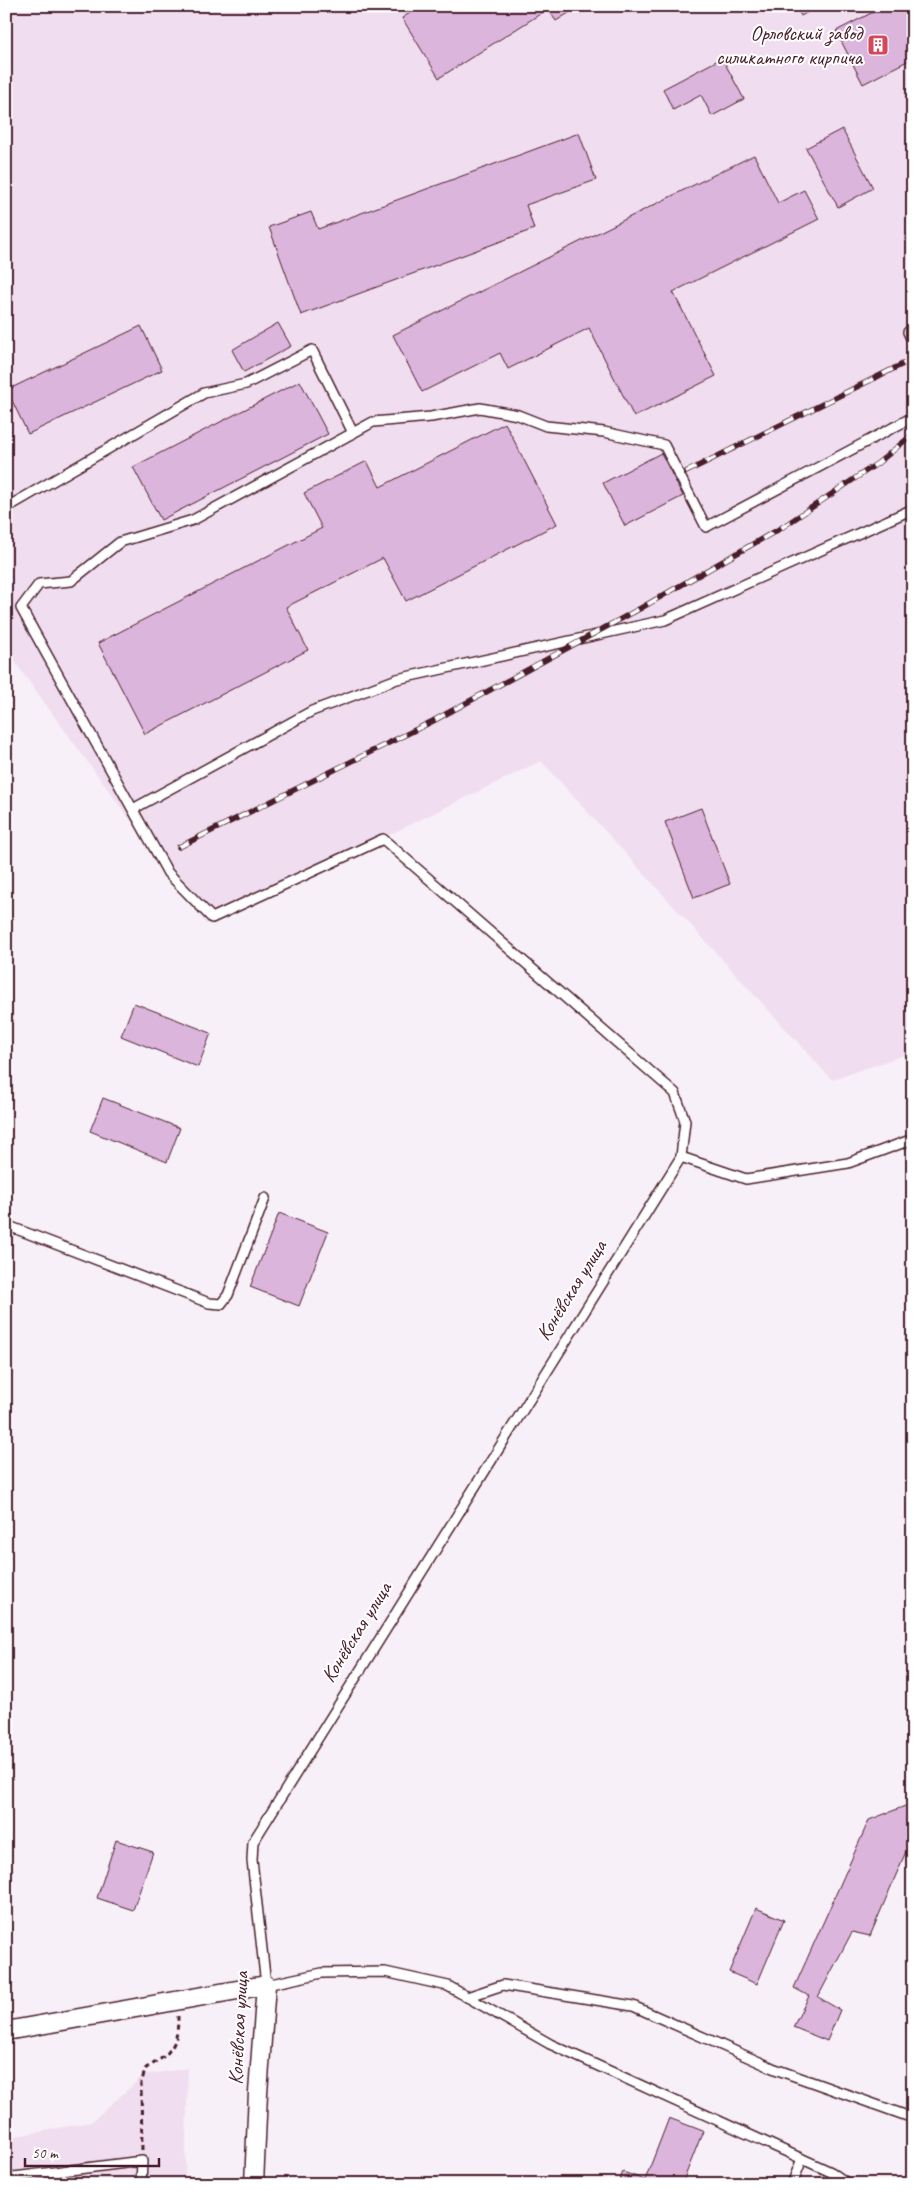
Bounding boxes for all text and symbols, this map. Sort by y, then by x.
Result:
place label: Орловский завод силикатного кирпича [716,20,864,70]
building icon: Орловский завод силикатного кирпича [866,33,890,57]
street label: Конёвская улица [530,1234,613,1345]
street label: Конёвская улица [315,1576,398,1687]
street label: Конёвская улица [222,1969,254,2085]
scale bar [25,2135,159,2167]
text: 50 m [32,2144,59,2163]

